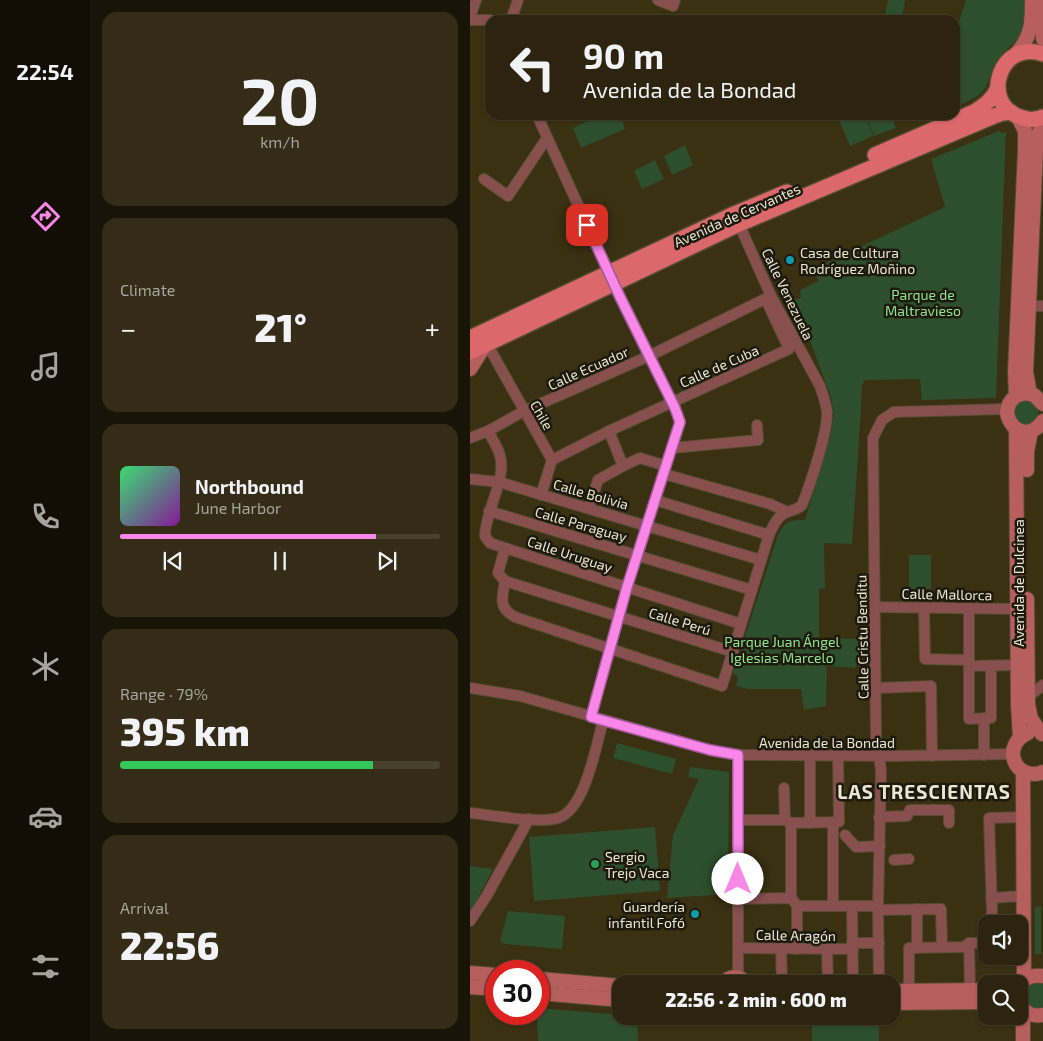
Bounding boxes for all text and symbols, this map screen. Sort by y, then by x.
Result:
text: 90 m [583,34,664,76]
icon: left [500,35,565,100]
text: 22:54 [16,58,74,84]
text: 20 [241,60,319,138]
text: Avenida de la Bondad [583,76,796,102]
text: km/h [260,132,300,151]
street label: Avenida de Cervantes [671,179,803,251]
icon: directions [28,199,63,234]
pin [566,204,608,246]
icon: arrive [573,211,601,239]
place label: Casa de Cultura Rodríguez Moñino [800,244,915,277]
street label: Calle Venezuela [758,245,818,343]
marker: Casa de Cultura Rodríguez Moñino [784,254,796,266]
text: Climate [120,280,175,299]
park label: Parque de Maltravieso [885,286,961,319]
text: 21° [254,304,307,350]
text: − [120,311,136,345]
text: + [425,311,440,345]
street label: Calle de Cuba [677,341,761,391]
street label: Calle Ecuador [545,342,631,393]
icon: music [28,349,63,384]
street label: Chile [527,397,557,433]
text: Northbound [195,475,304,498]
street label: Calle Bolivia [551,475,631,513]
text: June Harbor [195,498,282,517]
icon: phone [28,499,63,534]
street label: Calle Paraguay [533,503,629,545]
street label: Avenida de Dulcinea [1010,519,1027,647]
street label: Calle Uruguay [525,532,615,576]
icon: previous [159,547,187,575]
icon: pause [266,547,294,575]
icon: next [373,547,401,575]
street label: Calle Cristu Benditu [852,575,872,699]
street label: Calle Mallorca [901,585,993,603]
street label: Calle Perú [647,604,713,638]
park label: Parque Juan Ángel Iglesias Marcelo [724,633,840,666]
icon: climate [28,649,63,684]
text: Range · 79% [120,684,208,703]
text: 395 km [120,708,250,754]
street label: Avenida de la Bondad [759,734,895,751]
district label: LAS TRESCIENTAS [837,780,1011,803]
icon: car [28,799,63,834]
place label: Sergio Trejo Vaca [605,848,669,881]
position arrow [711,852,763,904]
marker: Sergio Trejo Vaca [589,858,601,870]
text: Arrival [120,898,169,917]
place label: Guardería infantil Fofó [608,898,685,931]
marker: Guardería infantil Fofó [689,908,701,920]
map controls [978,915,1028,1025]
button: sound [978,915,1028,965]
text: 22:56 [120,922,219,968]
street label: Calle Aragón [756,926,836,944]
icon: filters [28,949,63,984]
speed limit sign: 30 [485,960,550,1025]
button: search [978,975,1028,1025]
text: 22:56 · 2 min · 600 m [665,988,847,1011]

